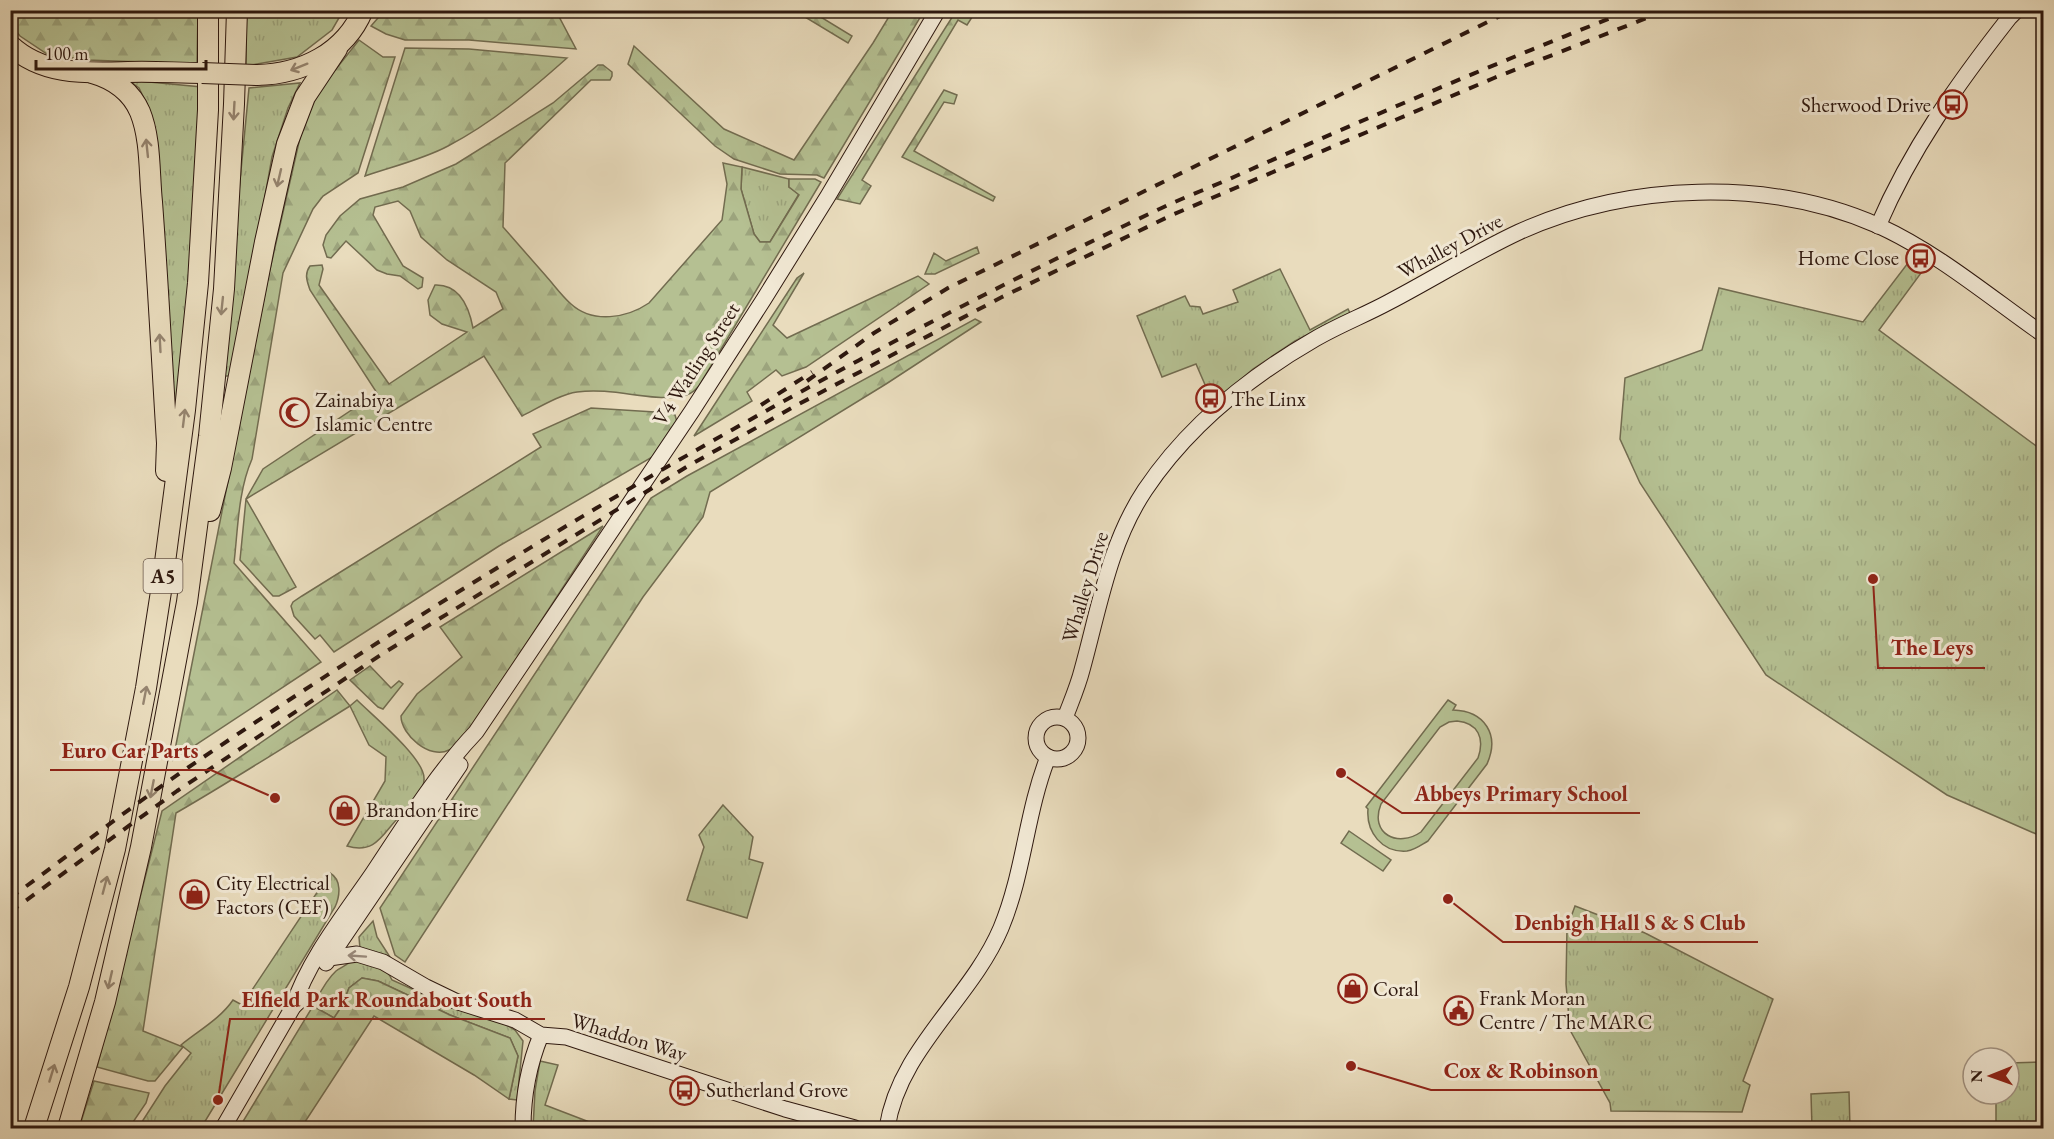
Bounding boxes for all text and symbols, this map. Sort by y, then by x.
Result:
scale bar [36,33,206,71]
text: 100 m [45,42,89,65]
one-way arrow [290,63,308,74]
bus stop icon: Sherwood Drive [1936,89,1968,121]
place label: Sherwood Drive [1801,91,1931,118]
one-way arrow [228,100,239,120]
one-way arrow [141,139,152,159]
one-way arrow [273,168,284,187]
street label: Whalley Drive [1393,207,1507,284]
bus stop icon: Home Close [1904,242,1936,274]
place label: Home Close [1798,244,1899,271]
one-way arrow [216,295,227,315]
street label: V4 Watling Street [646,297,746,430]
one-way arrow [155,333,166,353]
bus stop icon: The Linx [1194,383,1226,415]
place label: The Linx [1231,385,1306,412]
place label: Zainabiya Islamic Centre [315,386,433,437]
mosque icon: Zainabiya Islamic Centre [278,396,310,428]
one-way arrow [179,409,190,429]
street label: Whalley Drive [1055,528,1114,646]
road number: A5 [144,559,182,593]
callout: The Leys [1878,628,1985,668]
text: The Leys [1891,633,1973,662]
one-way arrow [140,685,151,705]
callout: Euro Car Parts [50,730,211,770]
text: Euro Car Parts [62,736,199,765]
callout: Abbeys Primary School [1402,773,1640,813]
one-way arrow [146,779,157,799]
text: Abbeys Primary School [1413,779,1628,808]
shop icon: Brandon Hire [329,794,361,826]
place label: Brandon Hire [366,796,478,823]
place label: City Electrical Factors (CEF) [216,869,330,920]
one-way arrow [100,876,112,895]
shop icon: City Electrical Factors (CEF) [179,879,211,911]
callout: Denbigh Hall S & S Club [1503,902,1758,942]
text: Denbigh Hall S & S Club [1515,908,1745,937]
one-way arrow [347,951,367,962]
one-way arrow [104,970,116,989]
shop icon: Coral [1336,973,1368,1005]
place label: Coral [1373,975,1419,1002]
callout: Elfield Park Roundabout South [230,979,545,1019]
place label: Frank Moran Centre / The MARC [1479,984,1652,1035]
text: Elfield Park Roundabout South [242,985,532,1014]
public building icon: Frank Moran Centre / The MARC [1442,994,1474,1026]
street label: Whaddon Way [568,1006,691,1067]
north arrow [1961,1046,2021,1106]
callout: Cox & Robinson [1431,1050,1610,1090]
text: Cox & Robinson [1444,1056,1599,1085]
one-way arrow [47,1064,58,1083]
text: N [1966,1070,1987,1083]
bus stop icon: Sutherland Grove [669,1074,701,1106]
place label: Sutherland Grove [706,1076,848,1103]

